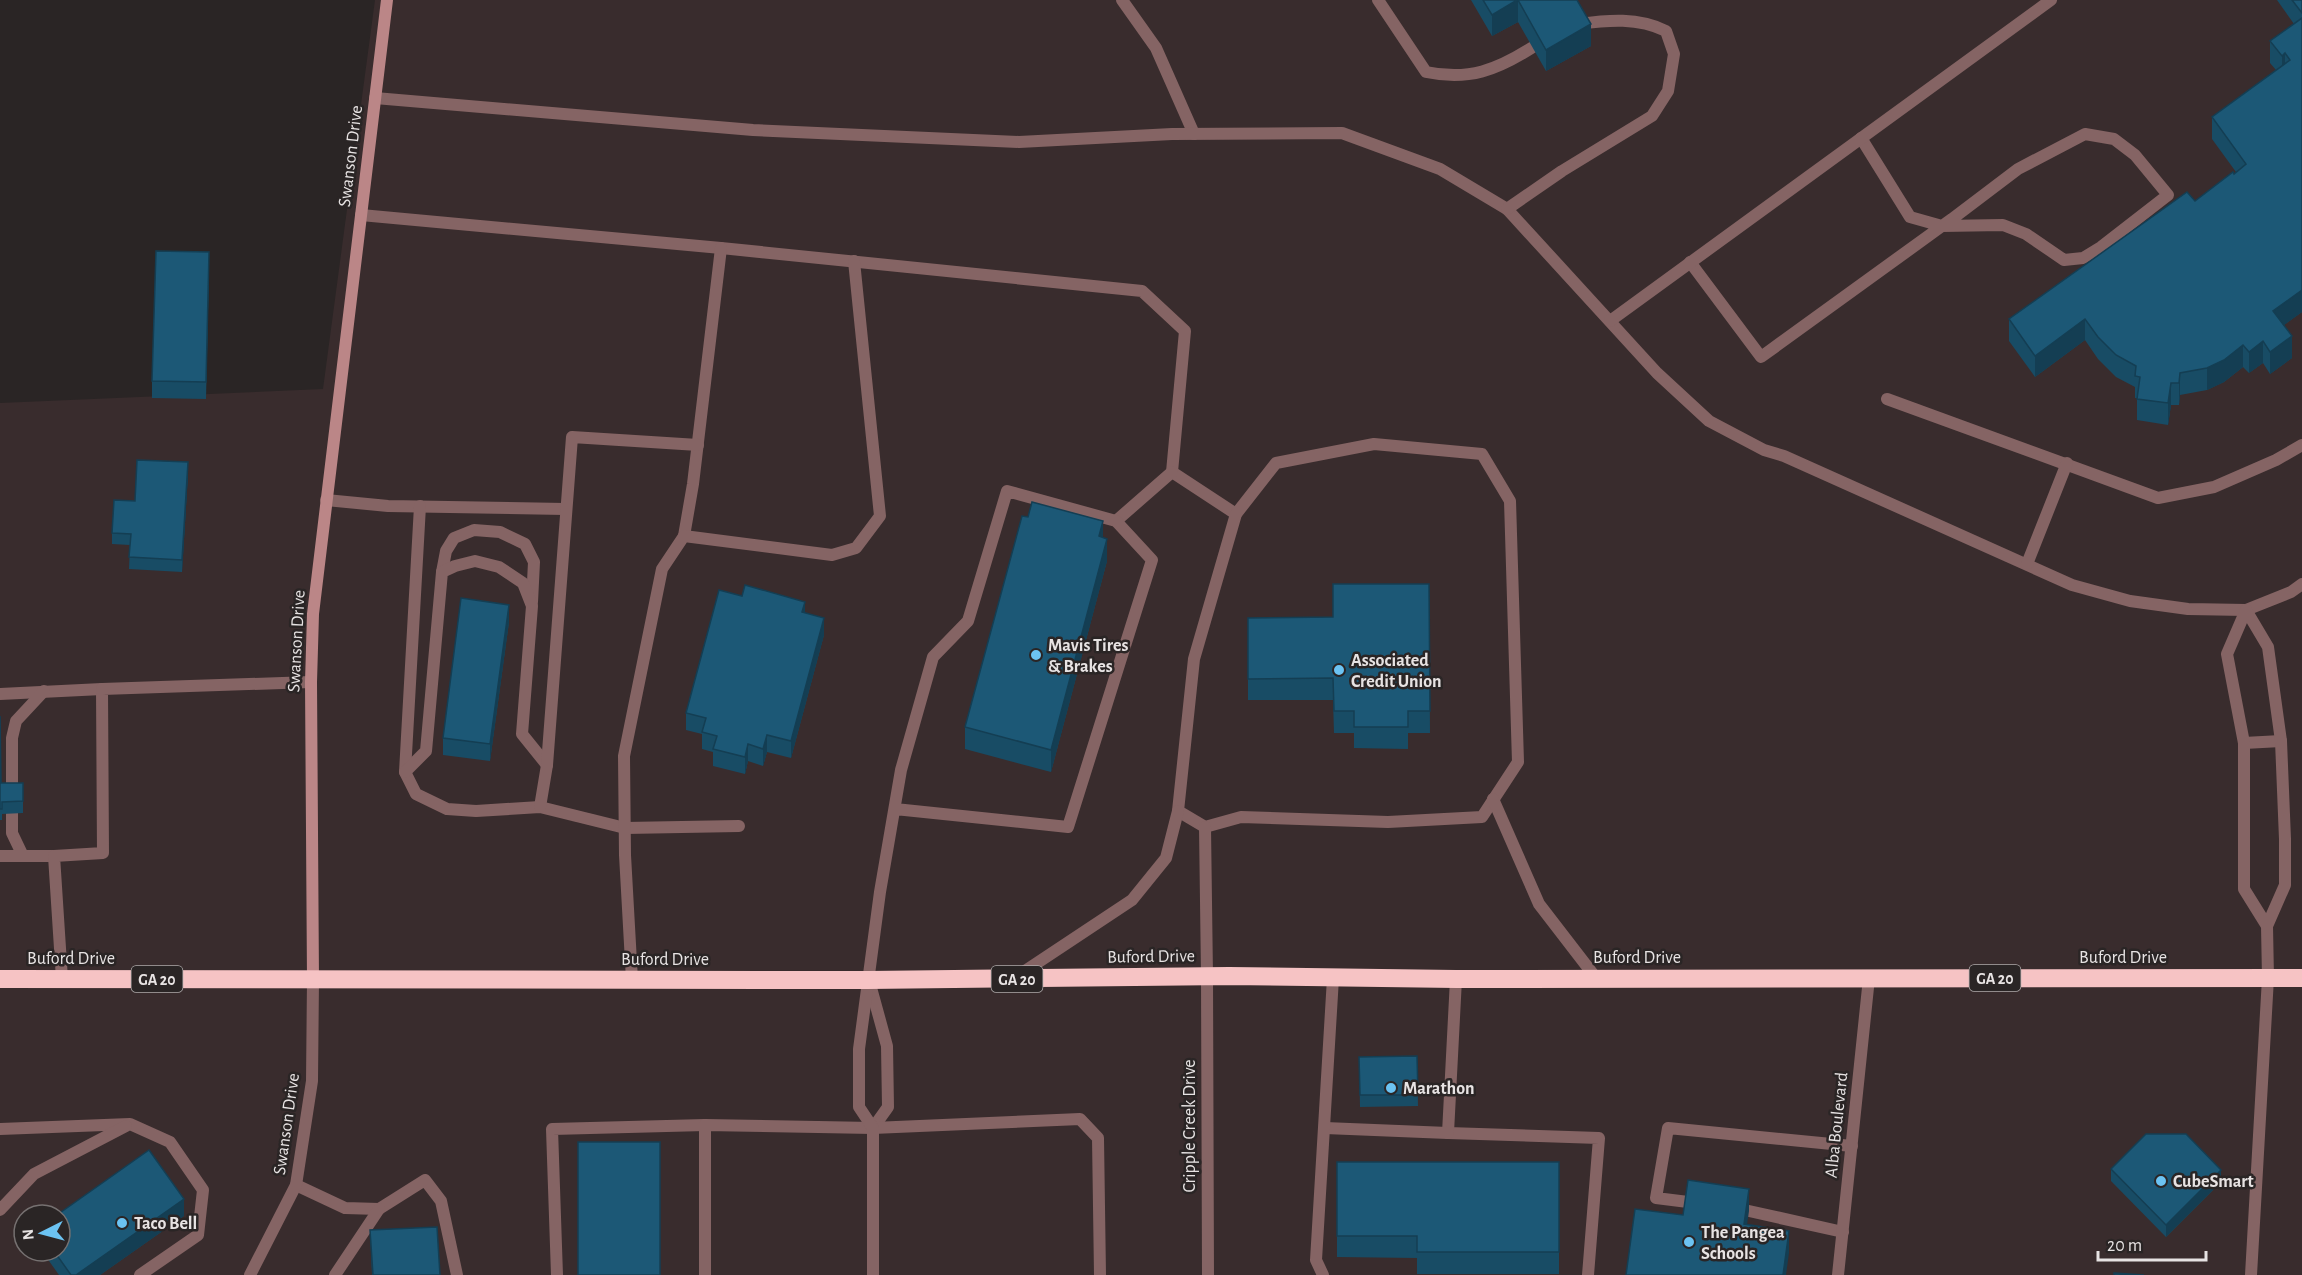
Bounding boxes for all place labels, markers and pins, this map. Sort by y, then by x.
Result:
place label: Mavis Tires & Brakes [1048,637,1129,676]
marker: Mavis Tires & Brakes [1029,648,1043,662]
place label: Associated Credit Union [1351,652,1441,691]
marker: Associated Credit Union [1332,663,1346,677]
place label: Marathon [1403,1080,1474,1098]
marker: Marathon [1384,1081,1398,1095]
place label: CubeSmart [2173,1173,2254,1191]
marker: CubeSmart [2154,1174,2168,1188]
place label: Taco Bell [134,1215,197,1233]
marker: Taco Bell [115,1216,129,1230]
place label: The Pangea Schools [1701,1224,1785,1263]
marker: The Pangea Schools [1682,1235,1696,1249]

